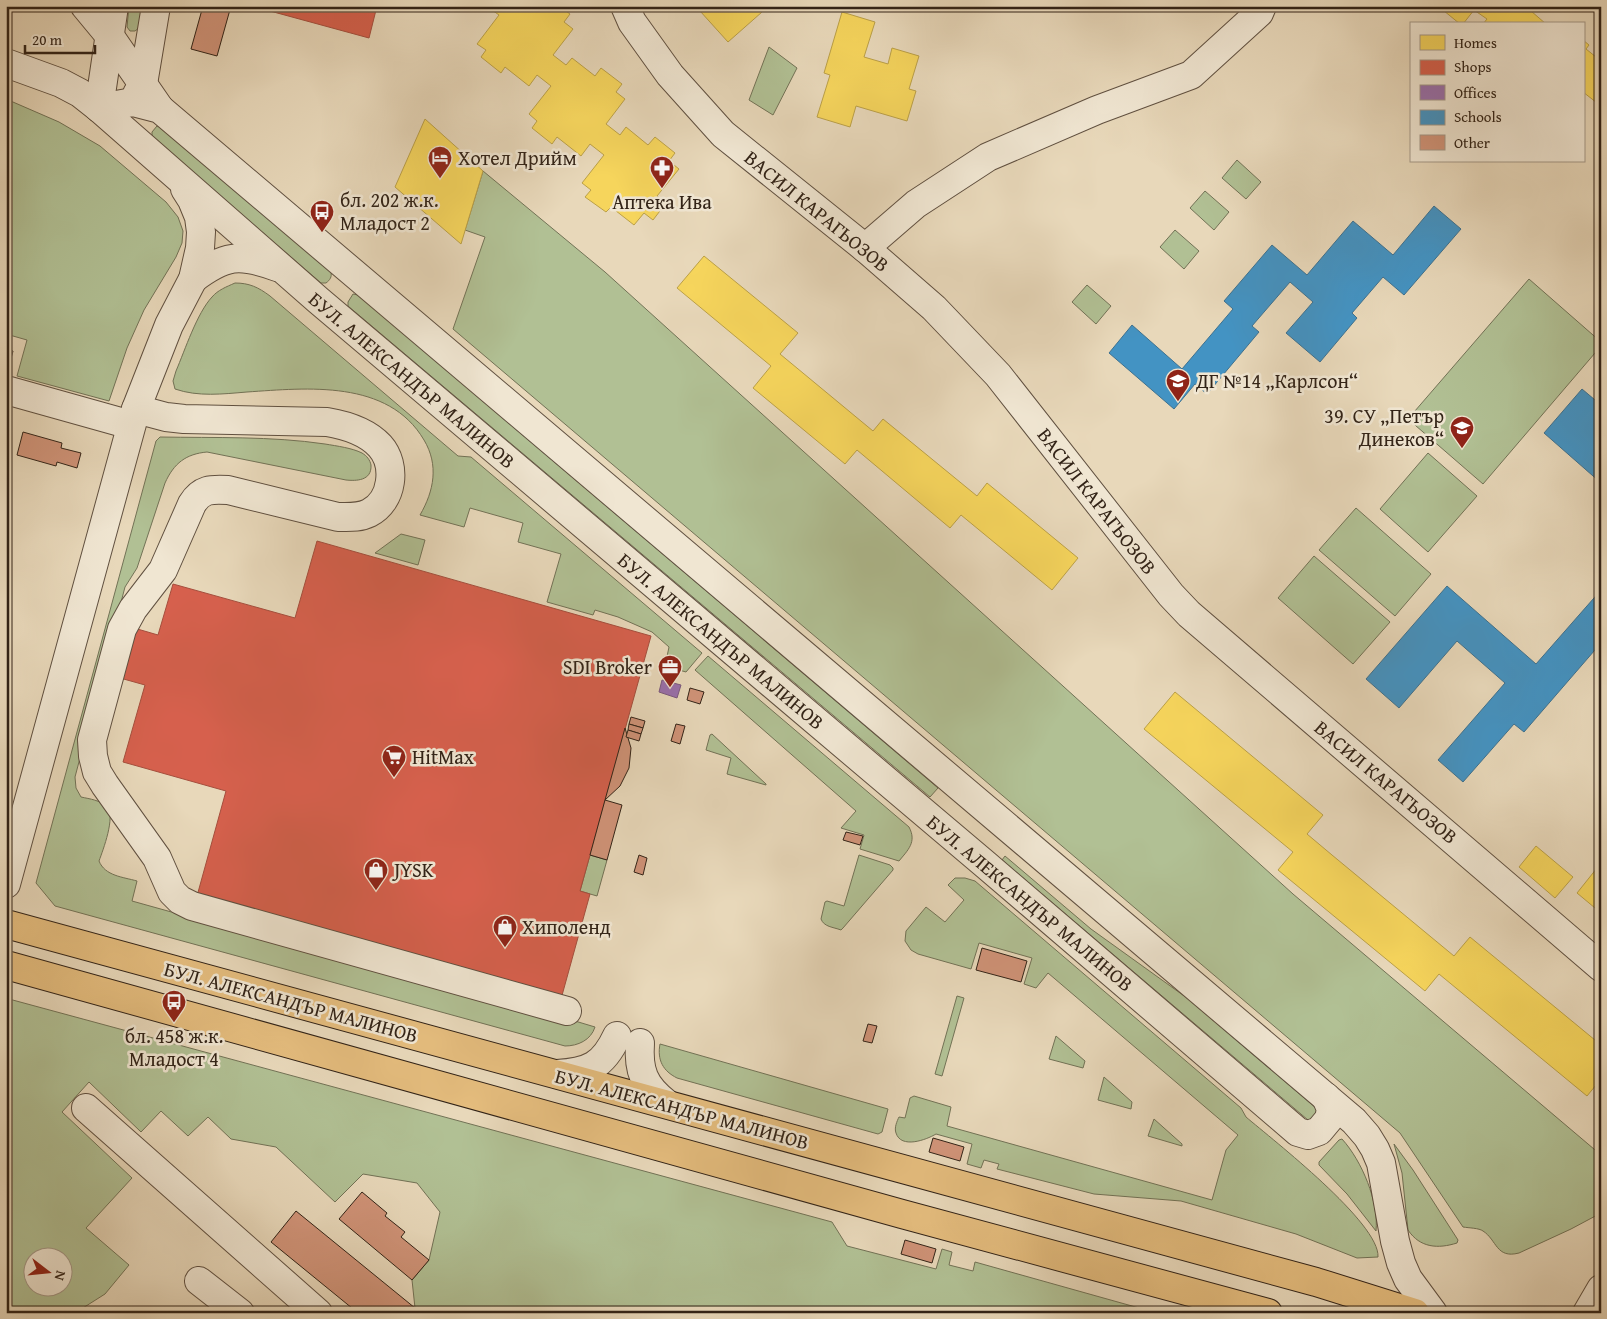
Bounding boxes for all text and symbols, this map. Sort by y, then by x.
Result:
scale bar [25,22,95,54]
legend [1410,22,1584,162]
text: 20 m [32,29,63,50]
text: Homes [1454,32,1497,53]
text: Shops [1454,56,1491,77]
text: Offices [1454,82,1497,103]
text: Schools [1454,106,1502,127]
text: Other [1454,132,1490,153]
place label: Хотел Дрийм [458,143,577,172]
street label: ВАСИЛ КАРАГЬОЗОВ [739,143,896,278]
hotel icon: Хотел Дрийм [427,145,453,179]
pharmacy icon: Аптека Ива [649,155,675,189]
place label: бл. 202 ж.к. Младост 2 [340,185,439,237]
place label: Аптека Ива [612,187,712,216]
bus stop icon: бл. 202 ж.к. Младост 2 [309,199,335,233]
street label: БУЛ. АЛЕКСАНДЪР МАЛИНОВ [303,284,522,475]
place label: ДГ №14 „Карлсон“ [1195,366,1358,395]
school or university icon: ДГ №14 „Карлсон“ [1165,368,1191,402]
place label: 39. СУ „Петър Динеков“ [1324,401,1444,453]
school or university icon: 39. СУ „Петър Динеков“ [1449,415,1475,449]
street label: ВАСИЛ КАРАГЬОЗОВ [1031,421,1164,580]
street label: БУЛ. АЛЕКСАНДЪР МАЛИНОВ [612,545,831,736]
place label: SDI Broker [563,652,652,681]
office icon: SDI Broker [657,654,683,688]
street label: ВАСИЛ КАРАГЬОЗОВ [1308,713,1464,850]
place label: HitMax [412,742,475,771]
supermarket icon: HitMax [381,744,407,778]
street label: БУЛ. АЛЕКСАНДЪР МАЛИНОВ [921,807,1140,998]
place label: JYSK [391,855,434,884]
shop icon: JYSK [363,857,389,891]
place label: Хиполенд [522,912,611,941]
shop icon: Хиполенд [492,914,518,948]
street label: БУЛ. АЛЕКСАНДЪР МАЛИНОВ [161,954,421,1049]
bus stop icon: бл. 458 ж.к. Младост 4 [161,989,187,1023]
place label: бл. 458 ж.к. Младост 4 [125,1021,223,1073]
street label: БУЛ. АЛЕКСАНДЪР МАЛИНОВ [552,1061,812,1156]
north arrow [22,1246,72,1296]
text: N [49,1268,71,1283]

